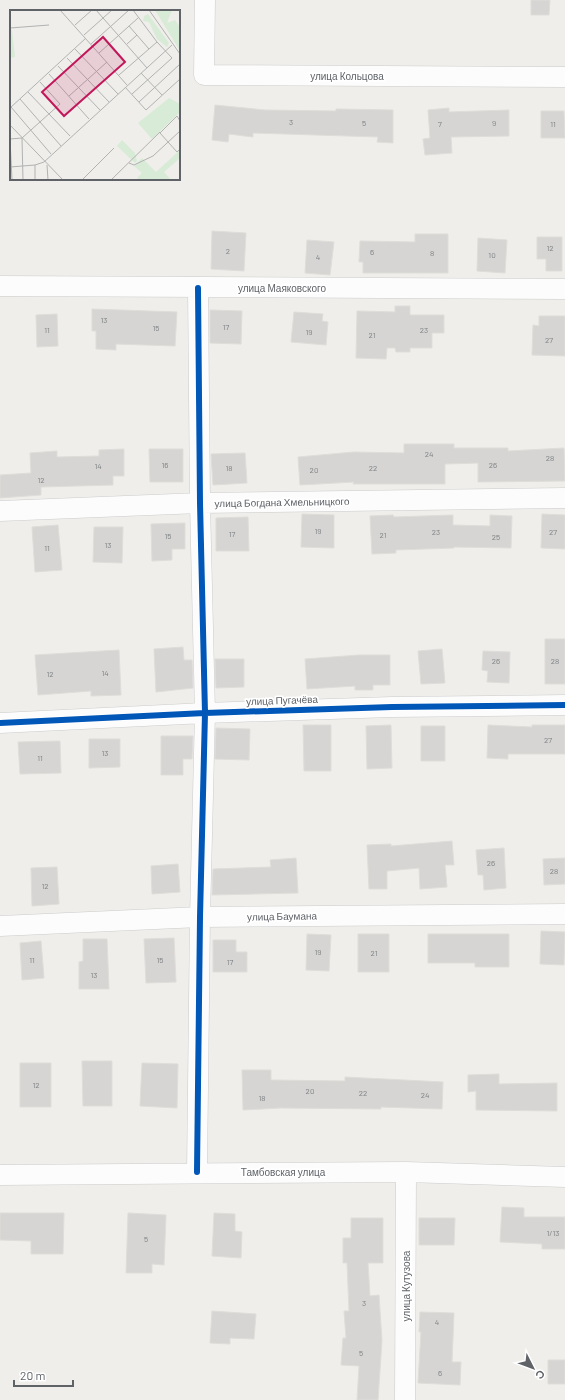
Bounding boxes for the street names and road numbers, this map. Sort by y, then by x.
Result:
street label: улица Кольцова [310,70,384,82]
street label: улица Маяковского [238,282,327,294]
street label: улица Богдана Хмельницкого [214,495,350,509]
street label: улица Пугачёва [246,693,319,707]
street label: улица Баумана [247,909,317,923]
street label: Тамбовская улица [241,1166,326,1178]
street label: улица Кутузова [400,1250,412,1321]

